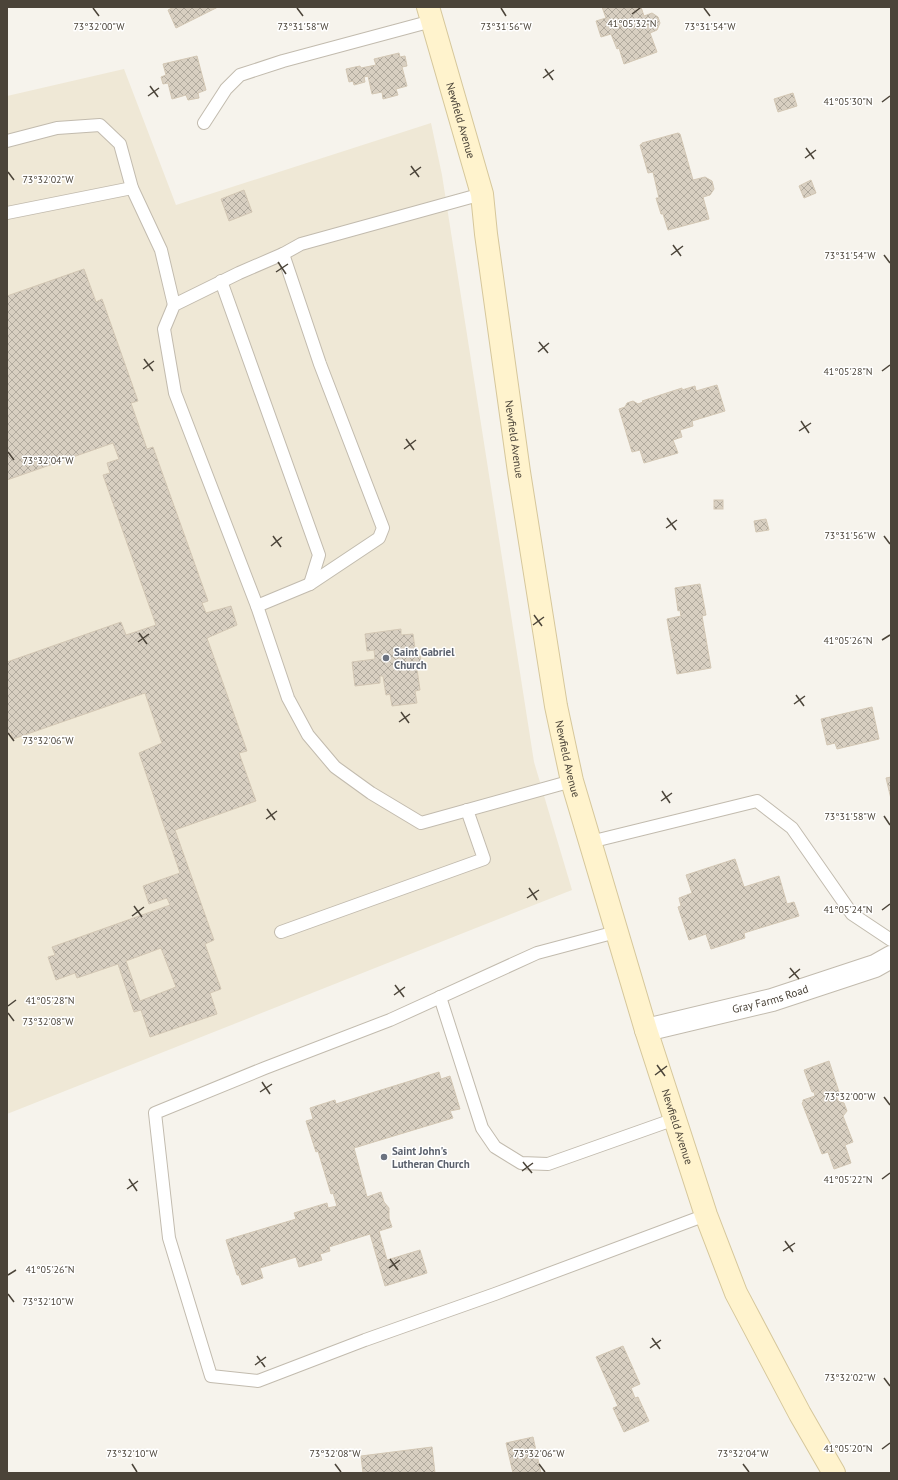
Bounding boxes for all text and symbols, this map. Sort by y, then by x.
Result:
text: 41°05'32"N [607,17,657,30]
text: 73°32'00"W [73,20,125,33]
text: 73°31'58"W [277,20,329,33]
text: 73°31'56"W [480,20,532,33]
text: 73°31'54"W [684,20,736,33]
street label: Newfield Avenue [443,81,478,160]
text: 41°05'30"N [823,95,873,108]
text: 73°32'02"W [22,173,74,186]
text: 73°31'54"W [824,249,876,262]
text: 41°05'28"N [823,365,873,378]
street label: Newfield Avenue [502,399,527,480]
text: 73°32'04"W [22,454,74,467]
text: 73°31'56"W [824,529,876,542]
text: 41°05'26"N [823,634,873,647]
place label: Saint Gabriel Church [394,645,455,672]
marker: Saint Gabriel Church [381,653,391,663]
street label: Newfield Avenue [552,719,584,799]
text: 73°32'06"W [22,734,74,747]
text: 73°31'58"W [824,810,876,823]
text: 41°05'24"N [823,903,873,916]
street label: Gray Farms Road [731,982,810,1016]
text: 41°05'28"N [25,994,75,1007]
text: 73°32'08"W [22,1015,74,1028]
street label: Newfield Avenue [659,1087,696,1167]
text: 73°32'00"W [824,1090,876,1103]
place label: Saint John's Lutheran Church [392,1144,470,1171]
marker: Saint John's Lutheran Church [379,1152,389,1162]
text: 41°05'22"N [823,1173,873,1186]
text: 41°05'26"N [25,1263,75,1276]
text: 73°32'10"W [22,1295,74,1308]
text: 73°32'02"W [824,1371,876,1384]
text: 41°05'20"N [823,1442,873,1455]
text: 73°32'10"W [106,1447,158,1460]
text: 73°32'08"W [309,1447,361,1460]
text: 73°32'06"W [513,1447,565,1460]
text: 73°32'04"W [717,1447,769,1460]

